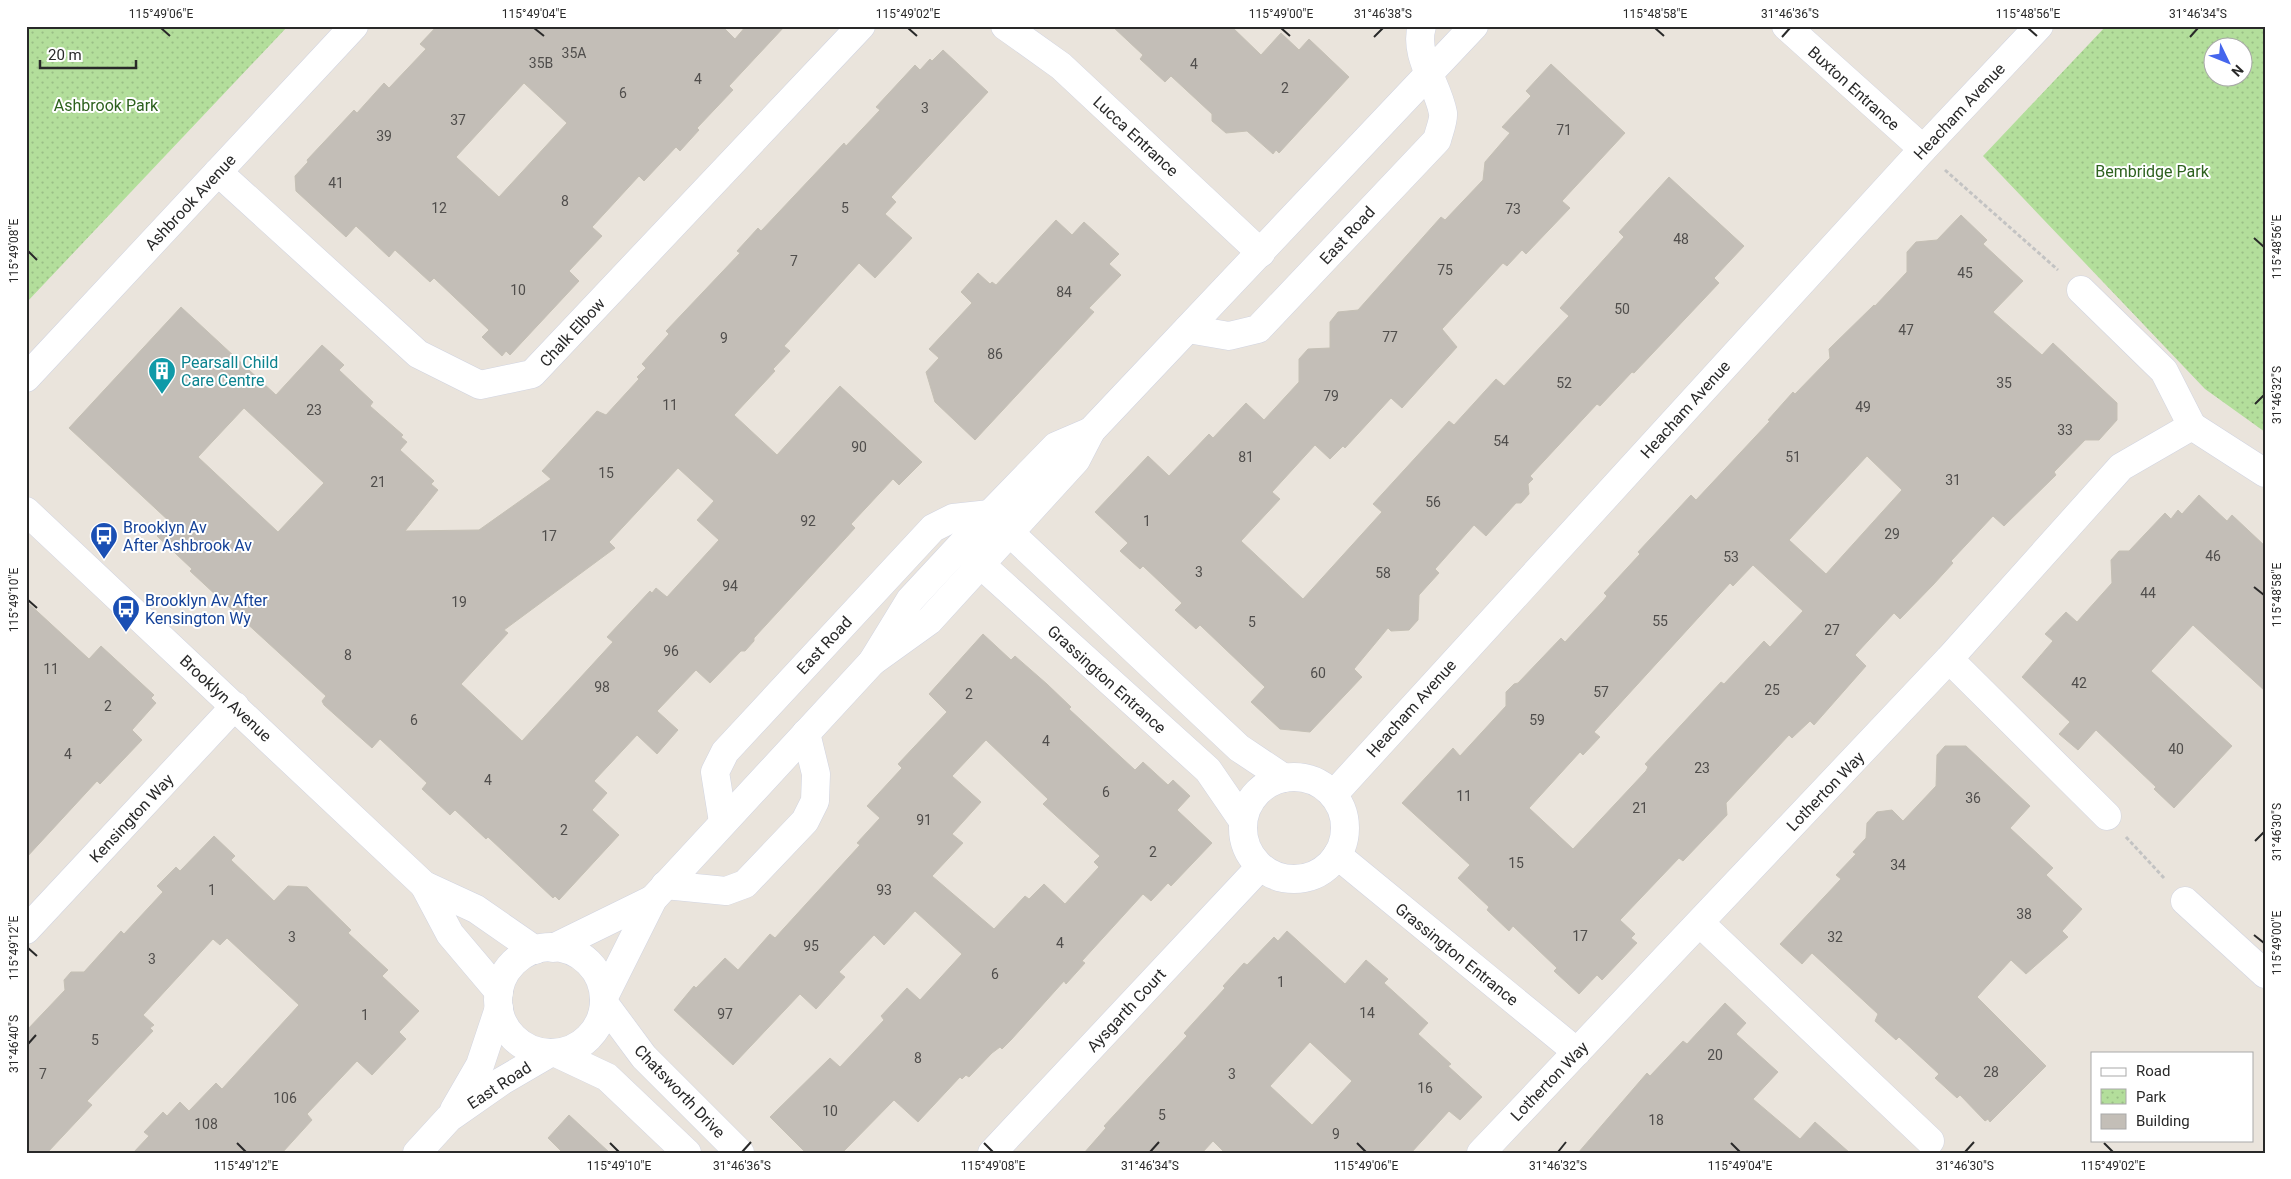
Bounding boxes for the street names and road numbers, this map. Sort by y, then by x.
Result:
street label: Buxton Entrance [1804,42,1903,134]
street label: Heacham Avenue [1910,59,2009,163]
street label: Lucca Entrance [1089,92,1182,181]
street label: Ashbrook Avenue [141,150,240,254]
street label: East Road [1316,203,1379,268]
street label: Chalk Elbow [536,294,609,371]
street label: Heacham Avenue [1637,357,1734,462]
street label: East Road [793,613,856,678]
street label: Grassington Entrance [1044,621,1170,737]
street label: Brooklyn Avenue [176,651,275,746]
street label: Heacham Avenue [1363,656,1460,761]
street label: Lotherton Way [1783,747,1868,835]
street label: Kensington Way [85,770,178,867]
street label: Grassington Entrance [1391,899,1522,1010]
street label: Aysgarth Court [1083,965,1170,1056]
street label: Lotherton Way [1507,1037,1592,1125]
street label: Chatsworth Drive [630,1041,729,1142]
street label: East Road [464,1058,535,1113]

